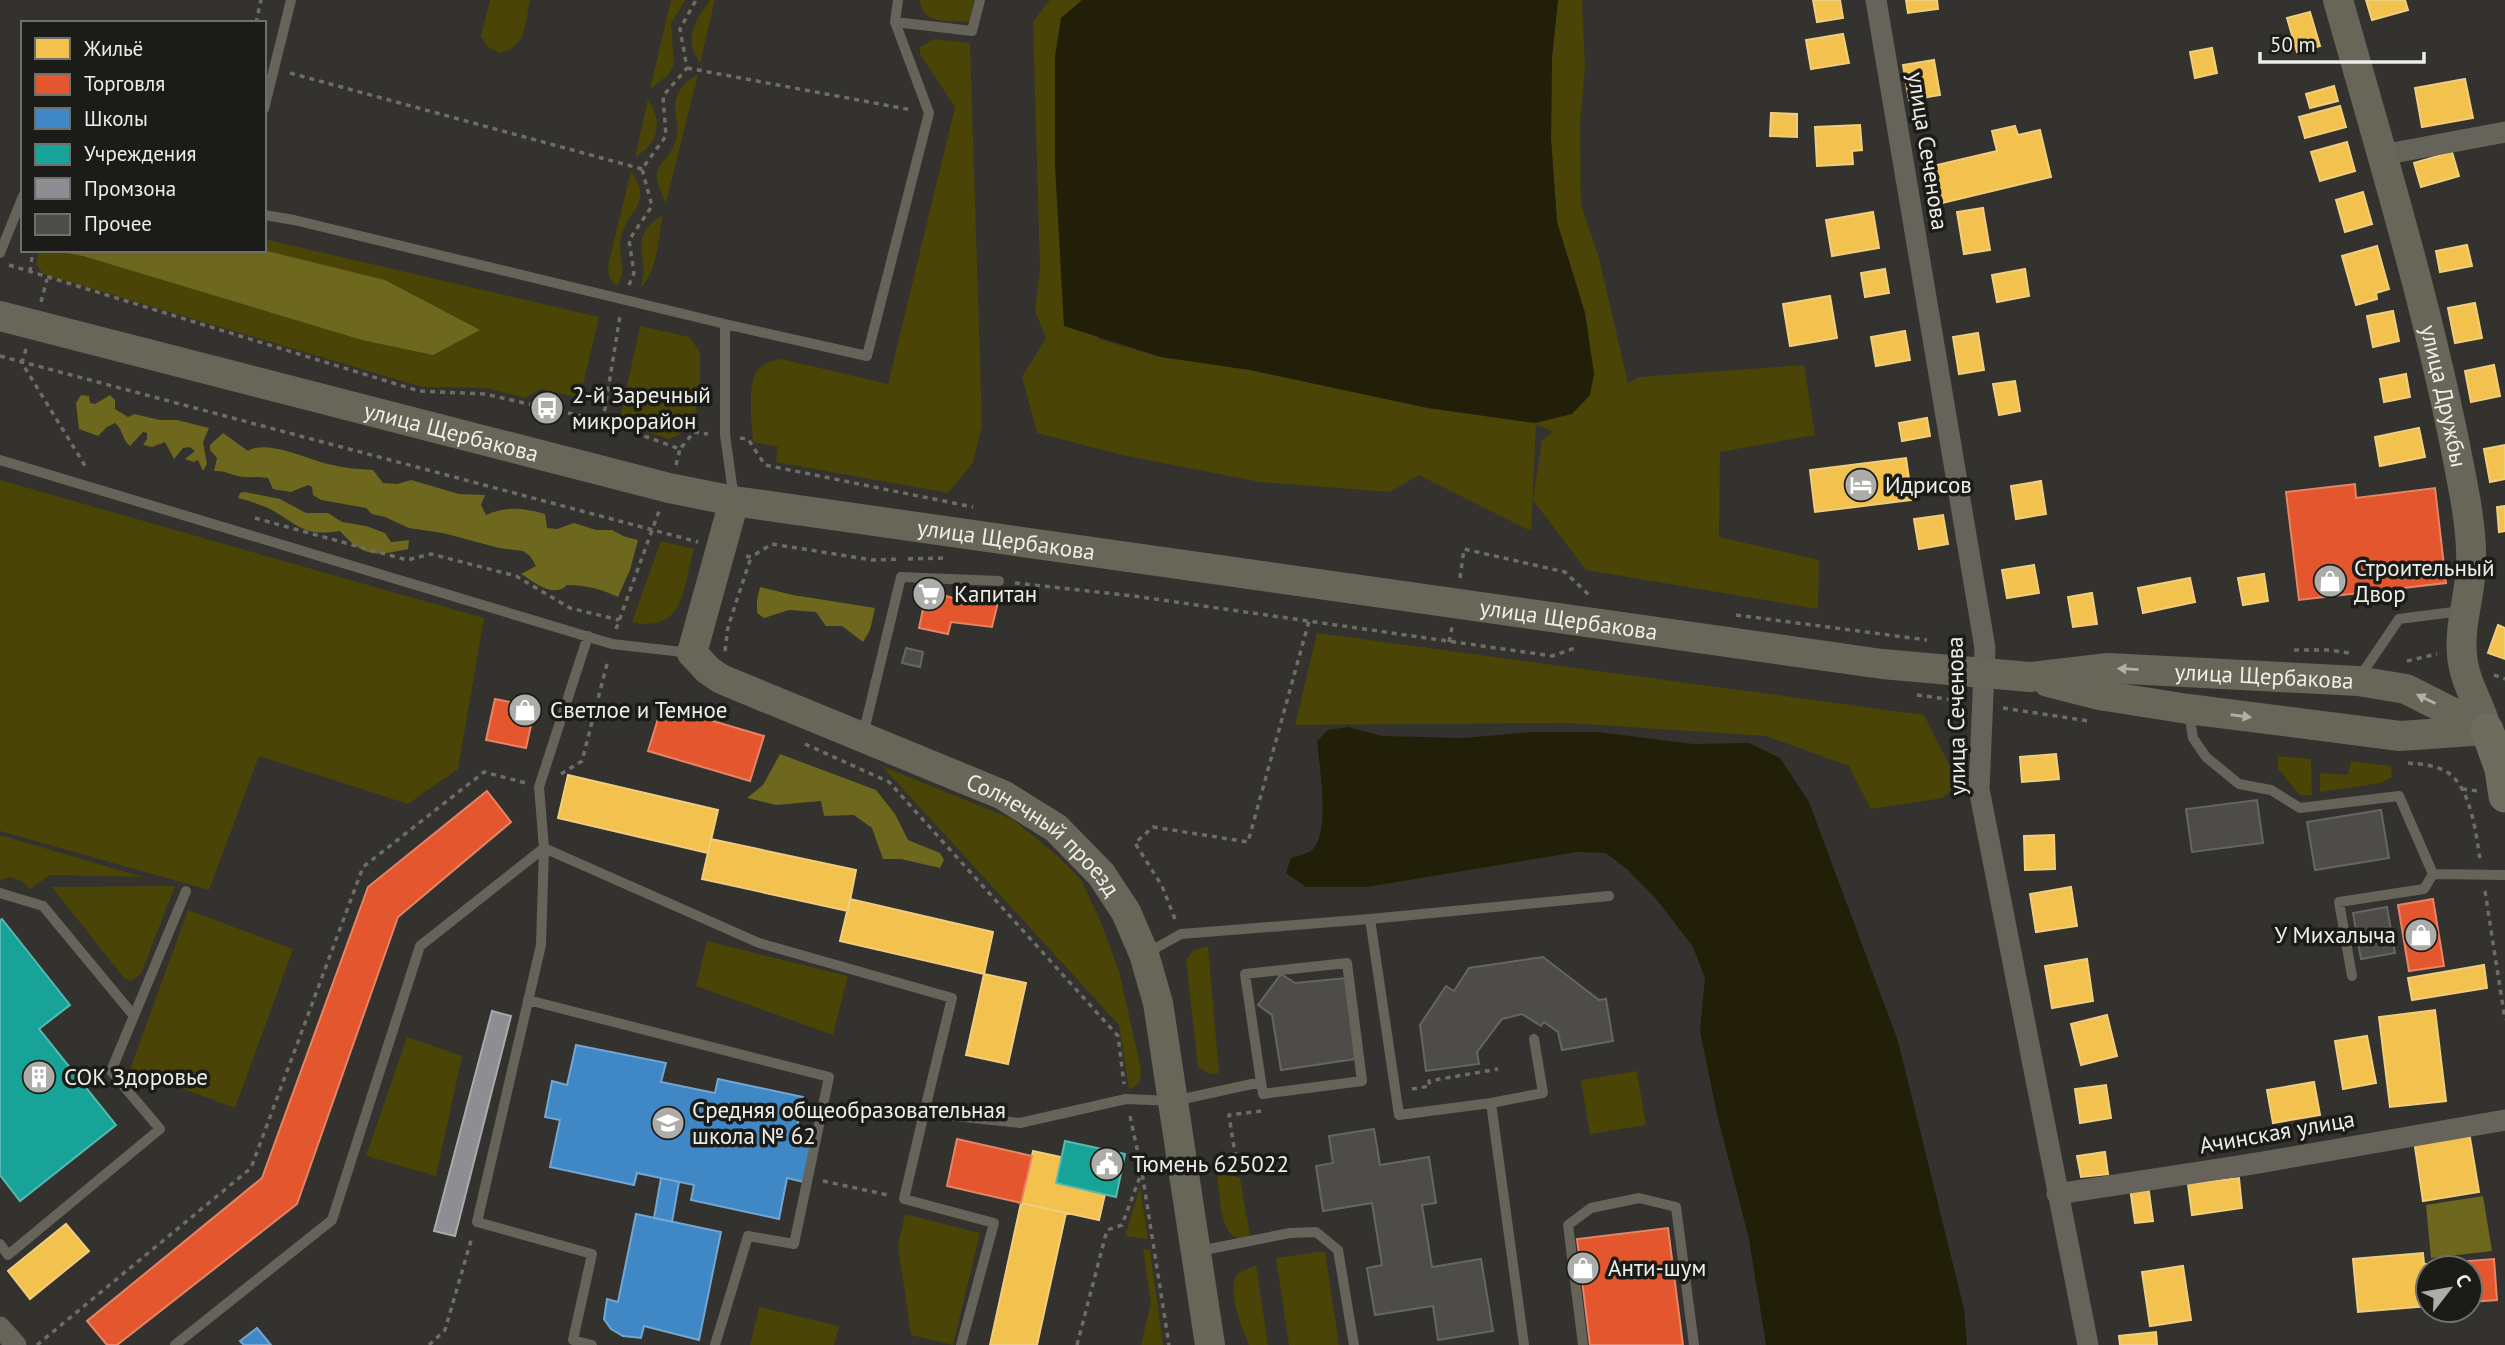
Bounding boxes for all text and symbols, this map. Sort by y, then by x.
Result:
legend [21,21,266,252]
scale bar [2260,21,2424,65]
text: 50 m [2270,31,2316,58]
text: Жильё [83,35,143,62]
text: Торговля [84,70,165,97]
street label: улица Сеченова [1902,70,1955,232]
text: Школы [84,105,148,132]
text: Учреждения [84,140,197,167]
text: Промзона [84,175,176,202]
text: Прочее [84,210,152,237]
street label: улица Дружбы [2414,322,2474,470]
place label: 2-й Заречный микрорайон [572,380,711,435]
bus stop icon: 2-й Заречный микрорайон [528,389,566,427]
street label: улица Щербакова [361,395,542,468]
hotel icon: Идрисов [1842,466,1880,504]
place label: Идрисов [1885,470,1972,499]
street label: улица Щербакова [915,512,1097,566]
place label: Строительный Двор [2354,553,2495,608]
shop icon: Строительный Двор [2311,562,2349,600]
supermarket icon: Капитан [910,575,948,613]
place label: Капитан [954,579,1037,608]
street label: улица Щербакова [1478,592,1659,646]
street label: улица Сеченова [1940,636,1971,796]
street label: улица Щербакова [2174,656,2354,695]
one-way arrow [2117,664,2139,675]
shop icon: Светлое и Темное [506,691,544,729]
one-way arrow [2416,694,2436,705]
place label: Светлое и Темное [550,695,727,724]
one-way arrow [2230,711,2252,722]
street label: Солнечный проезд [962,767,1127,902]
shop icon: У Михалыча [2402,916,2440,954]
place label: У Михалыча [2274,920,2396,949]
building icon: СОК Здоровье [20,1058,58,1096]
place label: СОК Здоровье [64,1062,208,1091]
place label: Средняя общеобразовательная школа № 62 [692,1095,1006,1150]
school or university icon: Средняя общеобразовательная школа № 62 [649,1104,687,1142]
street label: Ачинская улица [2197,1104,2357,1159]
public building icon: Тюмень 625022 [1088,1145,1126,1183]
place label: Тюмень 625022 [1132,1149,1289,1178]
shop icon: Анти-шум [1564,1249,1602,1287]
place label: Анти-шум [1608,1253,1706,1282]
north arrow [2414,1254,2484,1324]
text: С [2451,1270,2477,1291]

